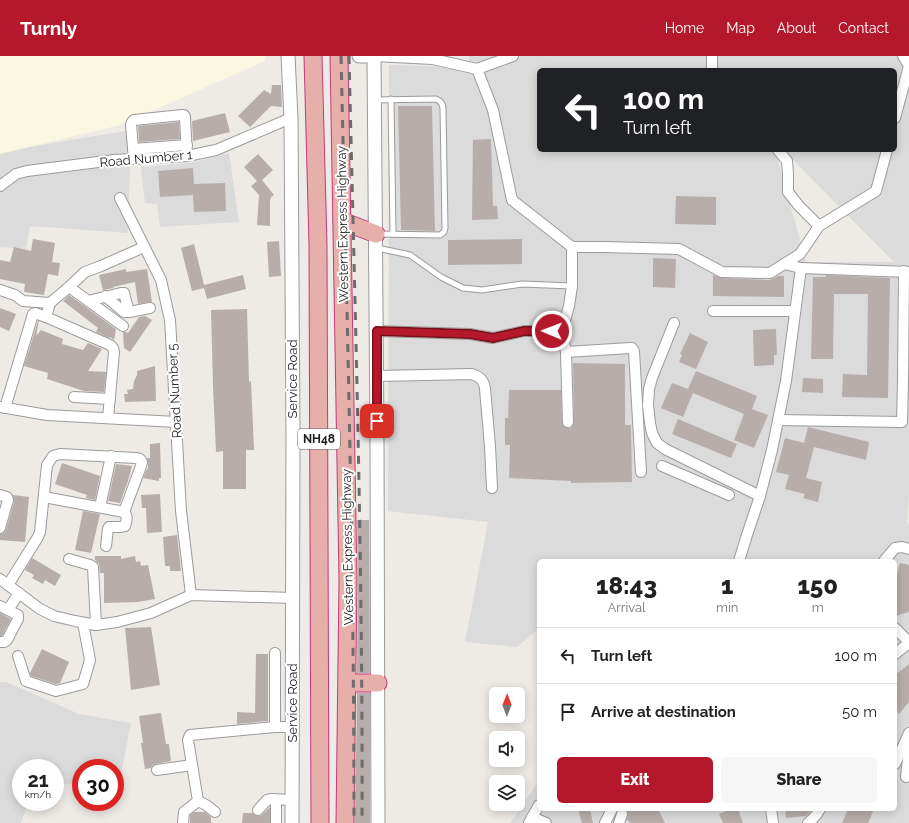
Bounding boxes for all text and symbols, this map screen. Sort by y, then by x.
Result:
text: Turnly [20,17,77,39]
text: Home [665,20,704,36]
text: Map [726,20,755,36]
text: About [777,20,816,36]
text: Contact [838,20,889,36]
text: 100 m [623,83,704,116]
icon: left [557,84,609,136]
text: Turn left [623,117,692,138]
street label: Western Express Highway [334,146,351,302]
street label: Road Number 1 [99,147,193,170]
position arrow [531,310,573,352]
street label: Service Road [285,339,300,419]
street label: Road Number 5 [165,343,184,439]
pin [360,404,394,438]
icon: arrive [366,410,388,432]
road number: NH48 [298,429,340,449]
street label: Western Express Highway [339,469,356,625]
text: 18:43 [596,571,657,600]
text: 1 [721,571,733,600]
text: 150 [797,571,838,600]
text: Arrival [607,600,646,615]
text: min [716,600,738,615]
text: m [812,600,824,615]
icon: left [557,645,579,667]
text: Turn left [591,647,652,665]
text: 100 m [835,647,877,665]
street label: Service Road [285,663,300,743]
north arrow [489,687,525,723]
map controls [489,687,525,811]
icon: arrive [557,701,579,723]
text: Arrive at destination [591,703,736,721]
text: 50 m [842,703,877,721]
button: sound [489,731,525,767]
button: Exit [557,757,713,803]
button: Share [721,757,877,803]
speed limit sign: 30 [72,759,124,811]
text: 21 [27,768,49,792]
button: layers [489,775,525,811]
text: km/h [25,789,51,800]

